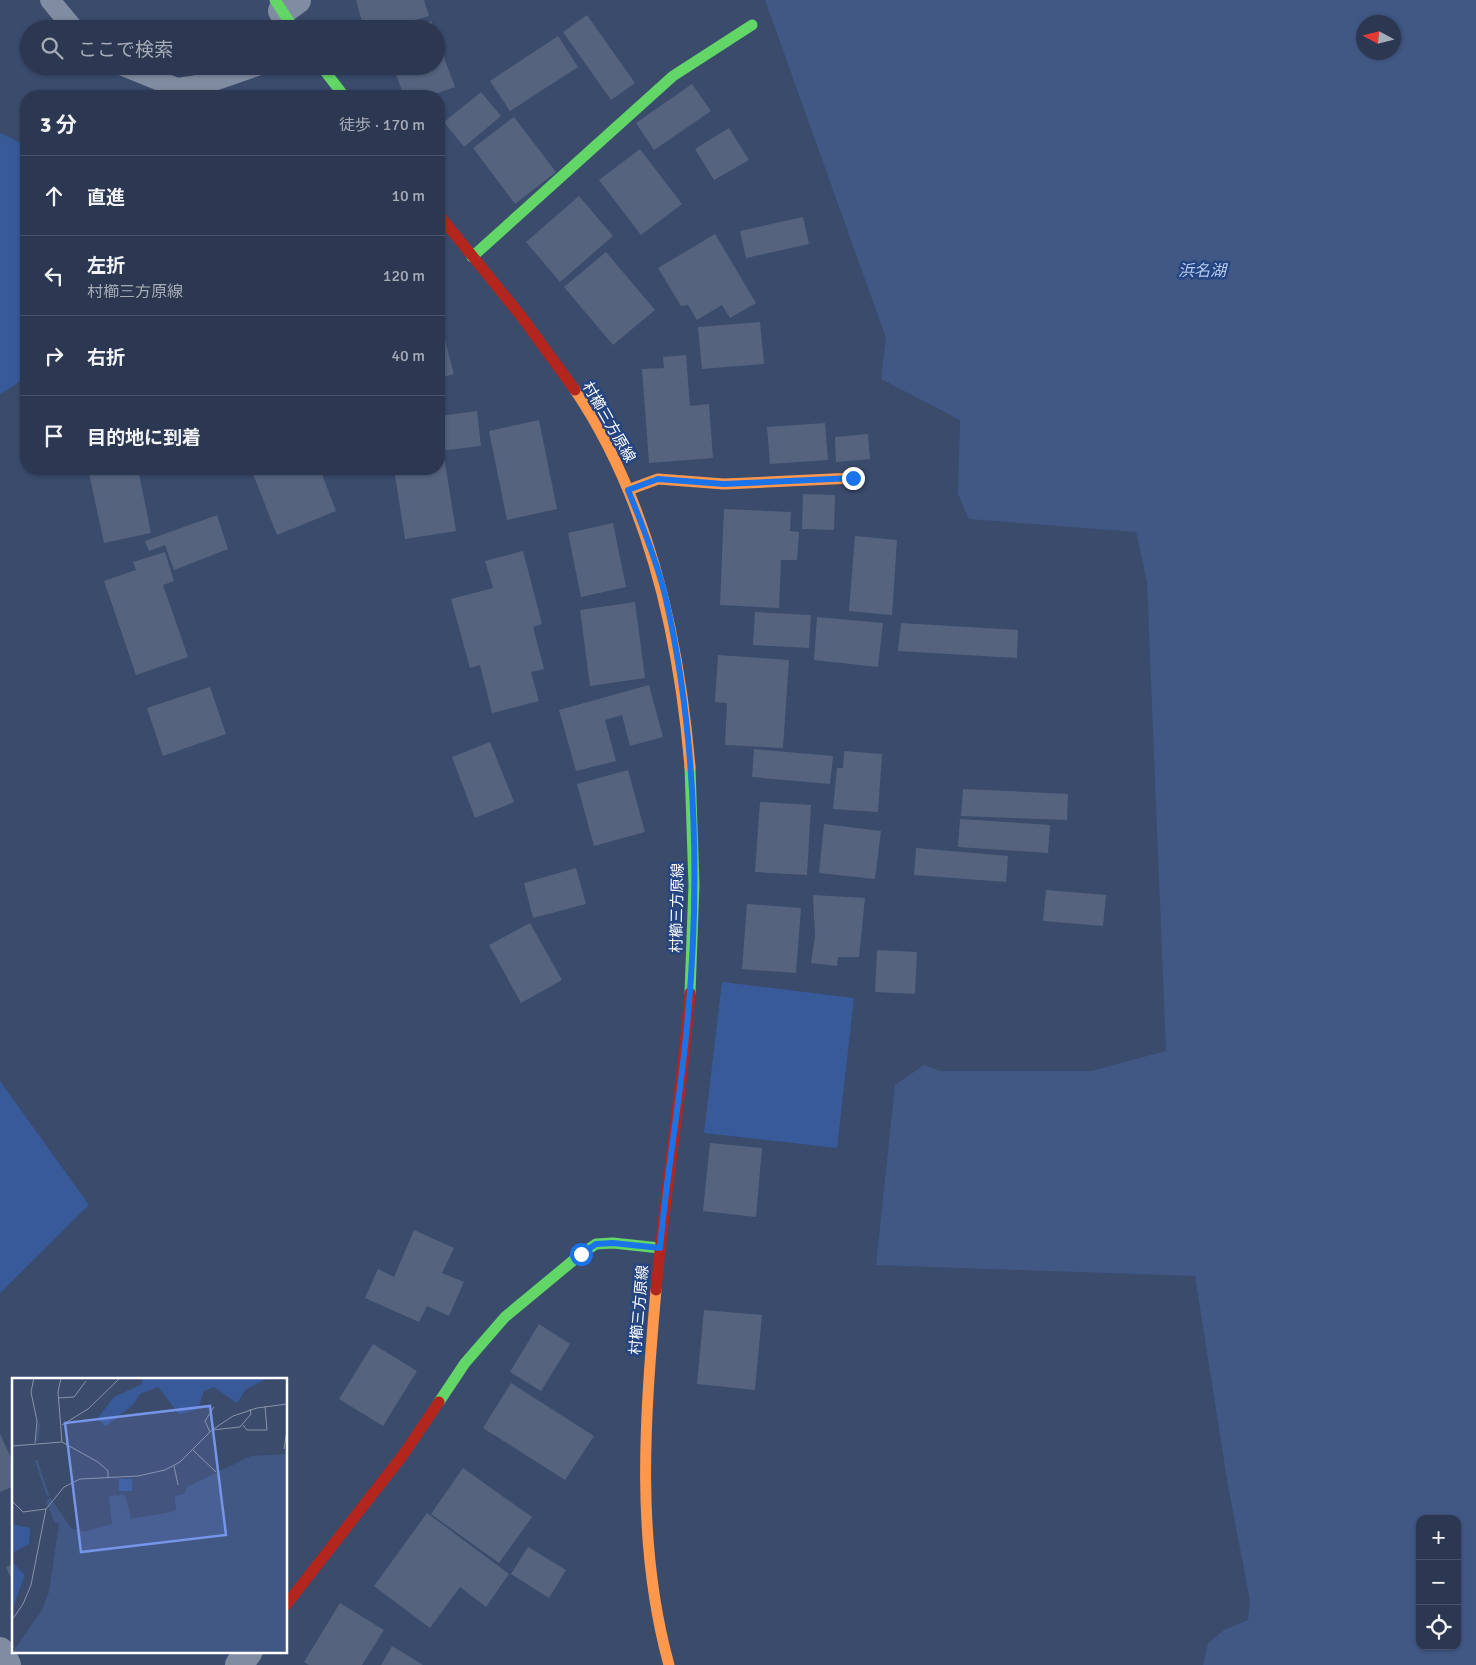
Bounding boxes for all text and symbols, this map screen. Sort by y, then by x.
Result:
north arrow [1356,15,1401,60]
search box [20,20,445,75]
icon: search [38,34,66,62]
text: ここで検索 [78,38,173,62]
text: 3 分 [40,112,77,138]
text: 徒歩 · 170 m [339,115,425,135]
icon: ahead [40,182,68,210]
text: 直進 [87,186,125,210]
text: 10 m [391,186,425,206]
text: 左折 [87,254,125,278]
water label: 浜名湖 [1178,261,1229,281]
icon: left [40,262,68,290]
text: 120 m [383,266,425,286]
text: 村櫛三方原線 [87,282,183,302]
icon: right [40,342,68,370]
text: 右折 [87,346,125,370]
text: 40 m [391,346,425,366]
street label: 村櫛三方原線 [579,379,639,465]
icon: arrive [40,422,68,450]
text: 目的地に到着 [87,426,201,450]
route end [842,467,865,490]
street label: 村櫛三方原線 [667,863,687,953]
route start [570,1243,593,1266]
street label: 村櫛三方原線 [626,1264,652,1356]
inset map [12,1378,288,1652]
map controls [1416,1515,1461,1650]
button: + [1416,1515,1461,1560]
button: − [1416,1560,1461,1605]
button: locate [1416,1605,1461,1650]

